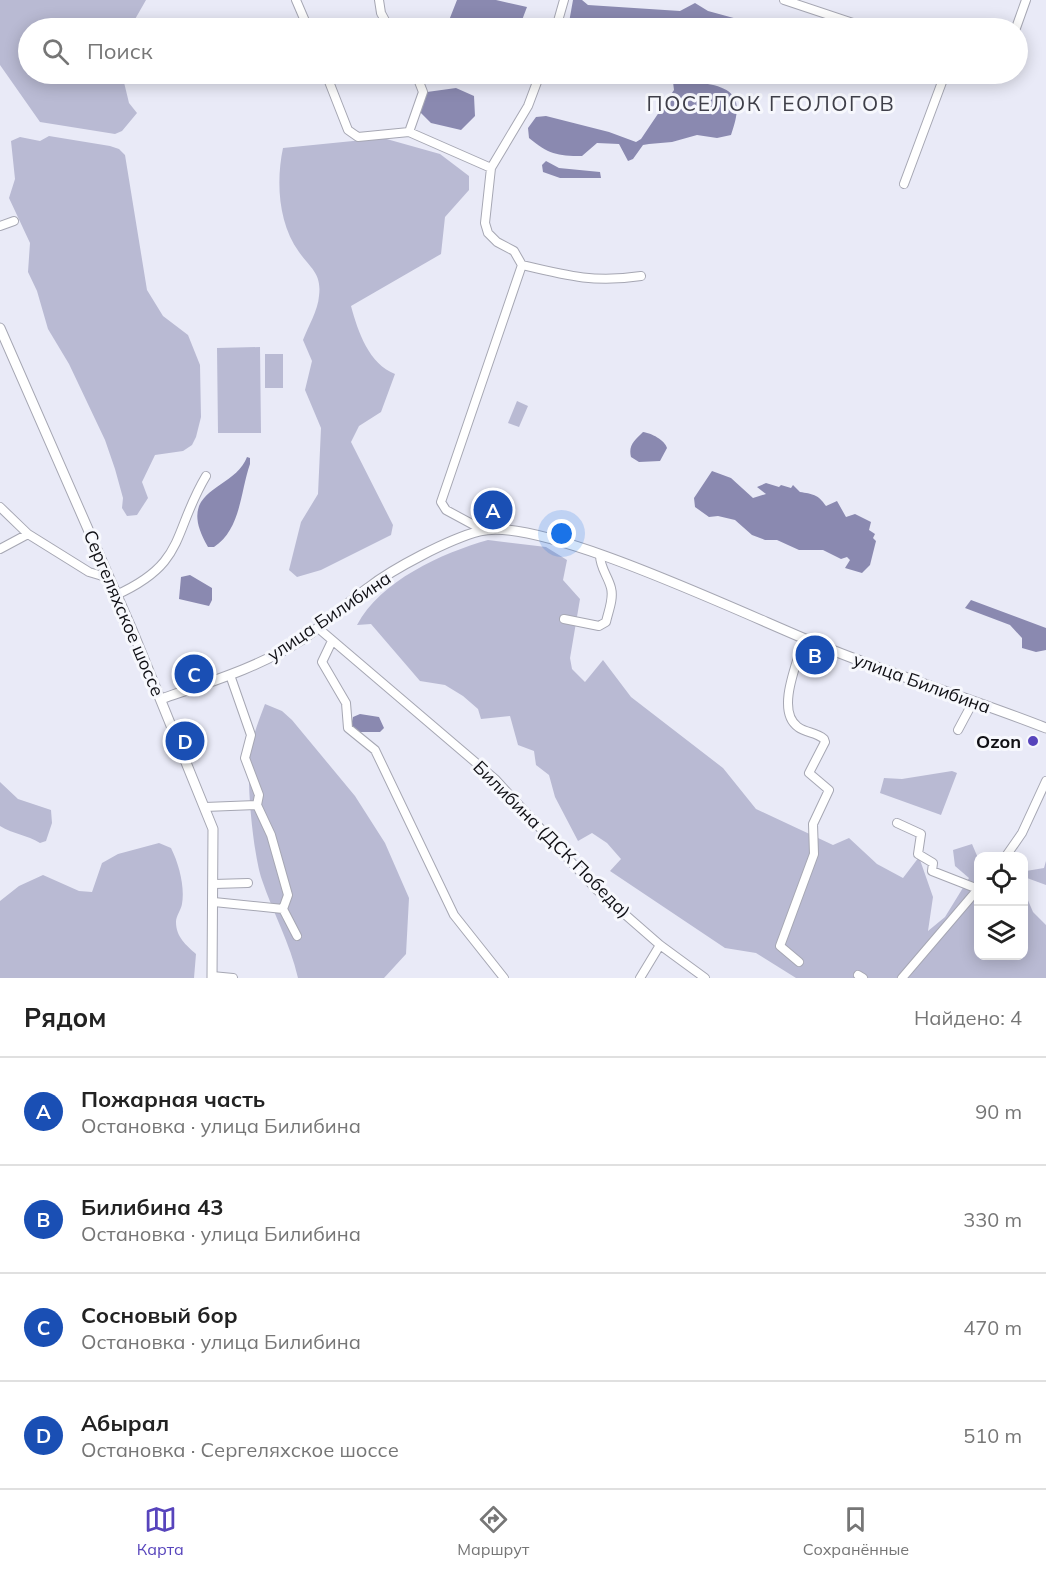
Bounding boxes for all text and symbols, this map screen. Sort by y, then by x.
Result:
search box [18,18,1028,84]
icon: search [39,35,72,68]
text: Поиск [87,37,153,65]
district label: ПОСЕЛОК ГЕОЛОГОВ [647,90,895,116]
pin: A [474,488,512,532]
your location [547,519,576,548]
street label: Сергеляхское шоссе [79,526,169,700]
street label: улица Билибина [263,566,395,666]
pin: B [796,632,834,678]
street label: улица Билибина [850,648,994,718]
pin: C [174,652,214,696]
pin: D [166,718,204,764]
place label: Ozon [976,730,1021,753]
marker: Ozon [1026,734,1040,748]
street label: Билибина (ДСК Победа) [469,756,635,922]
map controls [974,852,1028,960]
button: locate [974,852,1028,906]
button: layers [974,906,1028,960]
text: Рядом [24,1001,107,1034]
text: Найдено: 4 [914,1005,1022,1030]
text: Пожарная часть [81,1085,265,1113]
text: A [36,1099,51,1124]
text: 90 m [975,1099,1022,1124]
text: Остановка · улица Билибина [81,1113,361,1138]
text: Билибина 43 [81,1193,223,1221]
text: B [37,1207,50,1232]
text: 330 m [963,1207,1022,1232]
text: Остановка · улица Билибина [81,1221,361,1246]
text: Сосновый бор [81,1301,238,1329]
text: C [37,1315,50,1340]
text: 470 m [963,1315,1022,1340]
text: Остановка · улица Билибина [81,1329,361,1354]
text: Абырал [81,1409,169,1437]
text: D [36,1423,51,1448]
text: 510 m [963,1423,1022,1448]
text: Остановка · Сергеляхское шоссе [81,1437,399,1462]
tab: Карта [137,1503,184,1559]
tab: Маршрут [457,1503,529,1559]
tab: Сохранённые [803,1503,909,1559]

